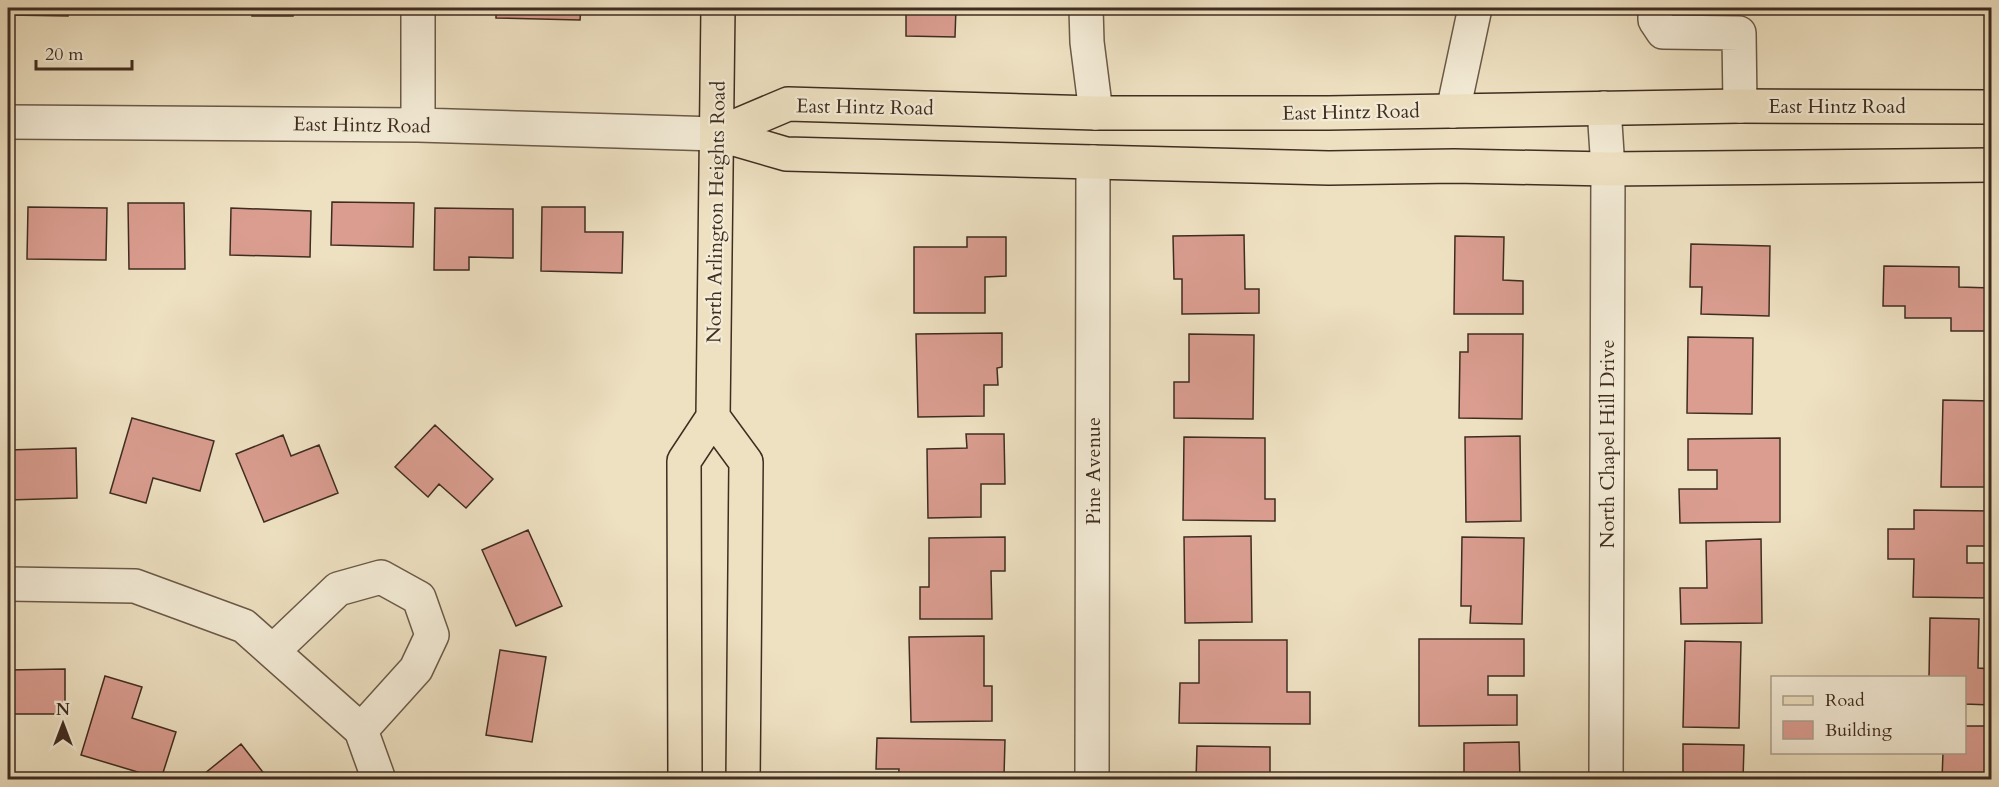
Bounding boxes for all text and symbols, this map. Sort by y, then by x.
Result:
scale bar [36,33,132,71]
text: 20 m [45,42,84,67]
street label: North Arlington Heights Road [700,80,732,343]
street label: East Hintz Road [796,92,934,122]
street label: East Hintz Road [1768,93,1906,120]
street label: East Hintz Road [1282,97,1420,127]
street label: East Hintz Road [293,110,431,140]
street label: North Chapel Hill Drive [1594,339,1621,549]
street label: Pine Avenue [1080,417,1107,525]
legend [1771,676,1966,754]
text: Road [1825,688,1865,713]
north arrow [33,694,93,754]
text: N [56,699,70,721]
text: Building [1825,718,1893,743]

